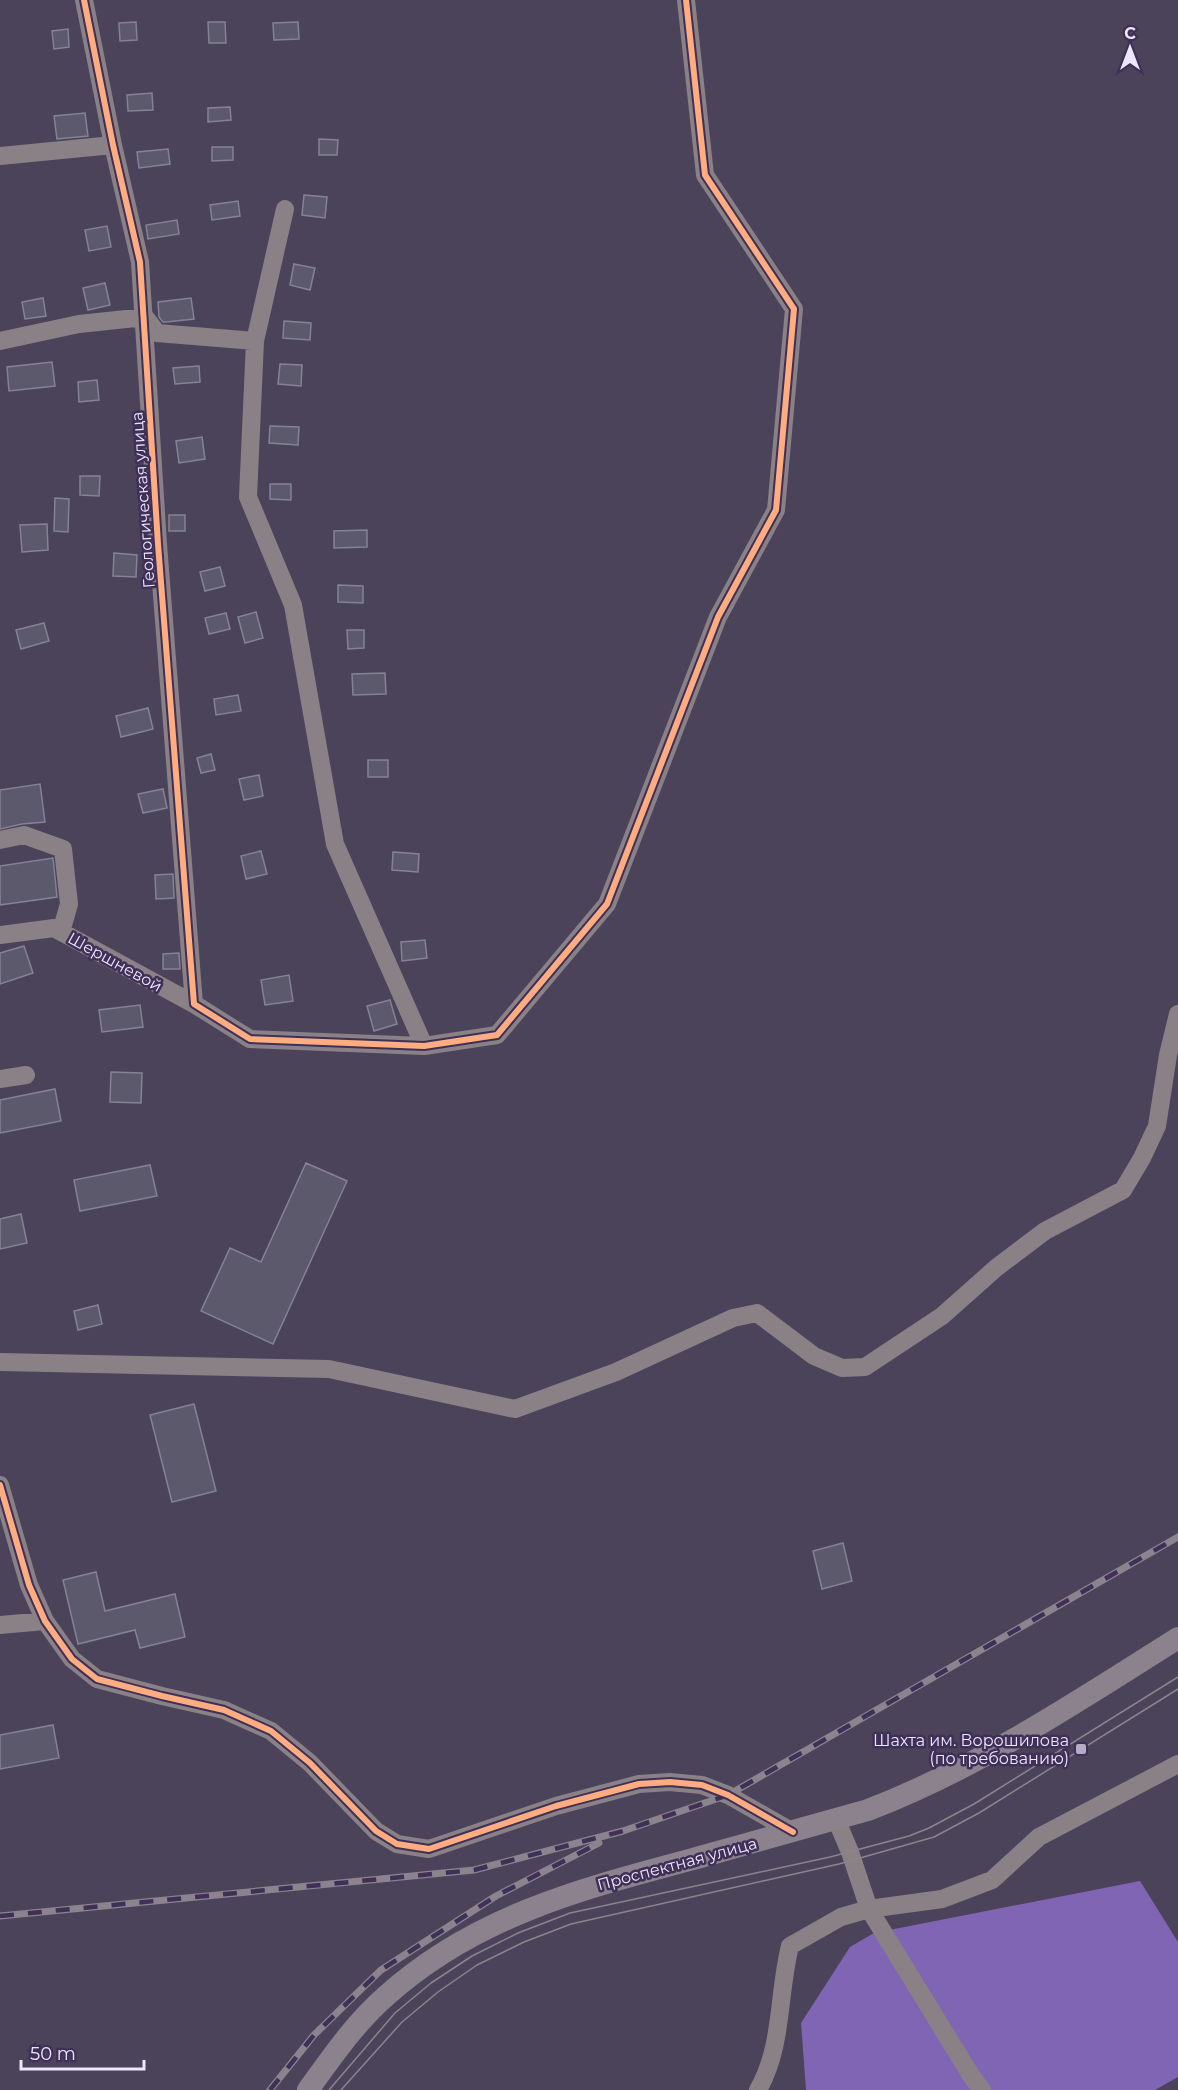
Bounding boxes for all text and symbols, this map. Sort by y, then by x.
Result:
north arrow [1100,18,1160,78]
text: С [1124,24,1136,43]
street label: Геологическая улица [127,411,159,589]
street label: Шершневой [65,928,165,996]
place label: Шахта им. Ворошилова (по требованию) [873,1731,1069,1768]
marker: Шахта им. Ворошилова (по требованию) [1074,1742,1088,1756]
street label: Проспектная улица [595,1834,759,1894]
scale bar [21,2033,144,2071]
text: 50 m [30,2043,76,2065]

